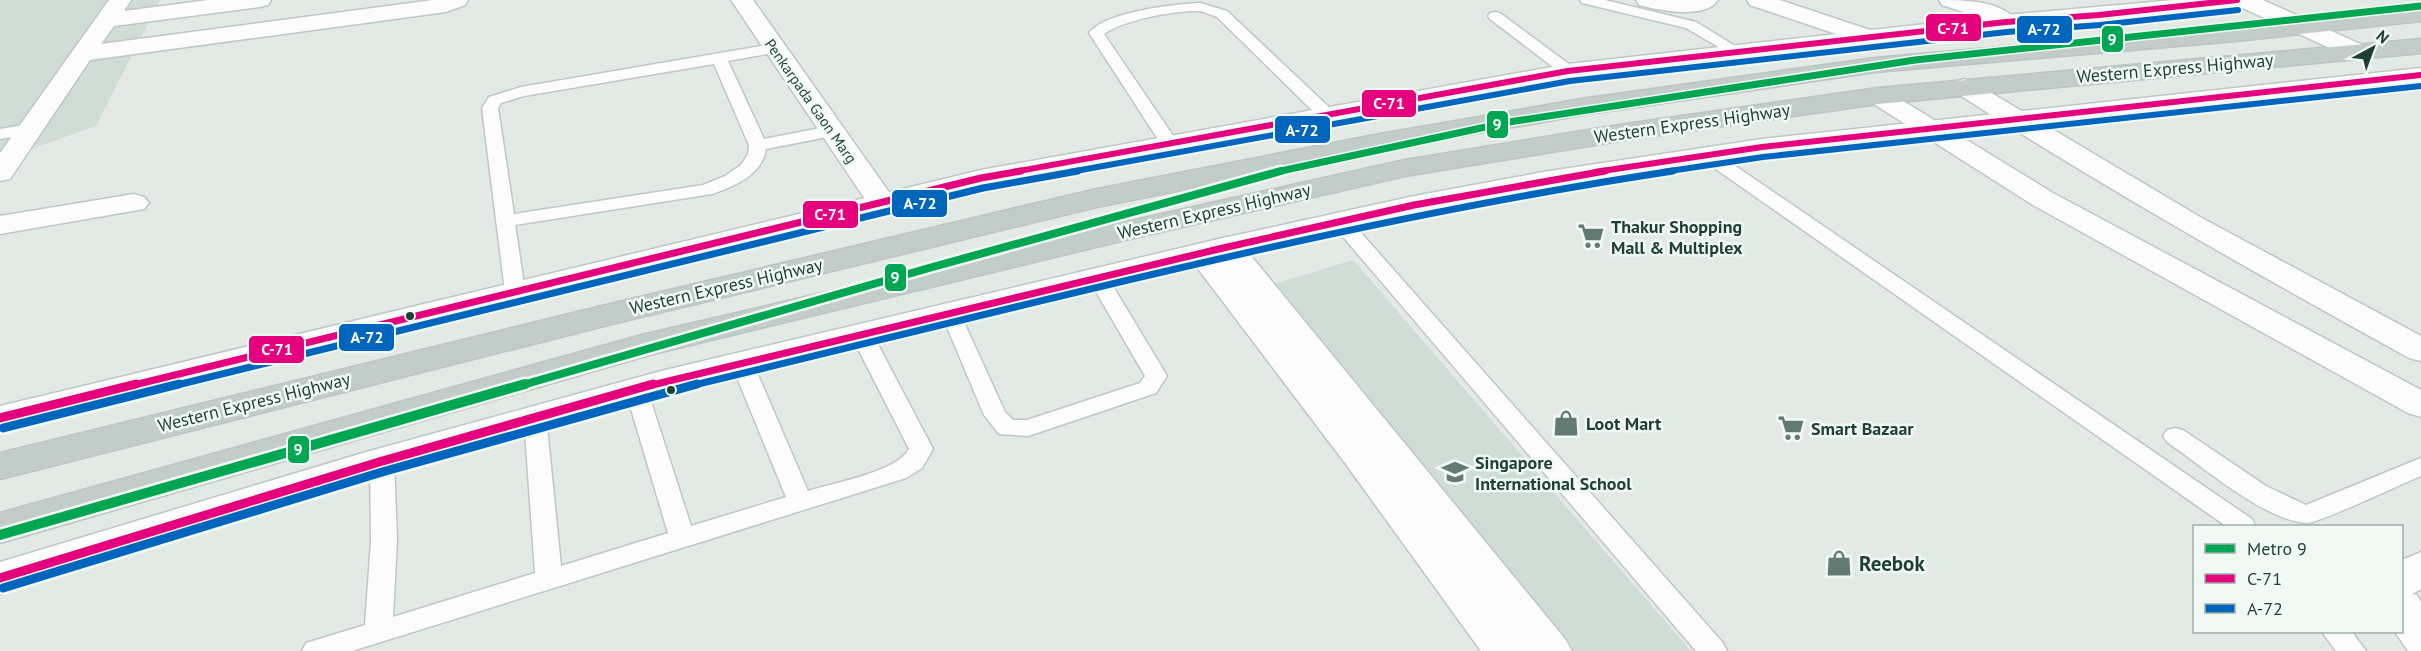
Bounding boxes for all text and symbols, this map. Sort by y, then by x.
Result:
line badge: C-71 [1925,13,1982,42]
line badge: A-72 [2016,15,2073,44]
text: C-71 [1937,18,1969,38]
north arrow [2343,18,2403,78]
text: A-72 [2028,19,2060,39]
line badge: 9 [2101,25,2124,53]
text: N [2372,26,2393,48]
text: 9 [2107,29,2117,49]
street label: Penkarpada Gaon Marg [761,35,861,167]
street label: Western Express Highway [2076,48,2275,88]
line badge: C-71 [1361,89,1417,118]
text: C-71 [1373,93,1405,113]
street label: Western Express Highway [1593,98,1792,148]
line badge: 9 [1486,110,1509,139]
text: 9 [1492,114,1502,134]
line badge: A-72 [1274,115,1331,144]
text: A-72 [1286,120,1318,140]
street label: Western Express Highway [1115,177,1313,244]
line badge: A-72 [891,189,948,218]
text: A-72 [904,193,936,213]
line badge: C-71 [802,200,859,229]
text: C-71 [814,204,846,224]
place label: Thakur Shopping Mall & Multiplex [1611,215,1743,259]
supermarket icon: Thakur Shopping Mall & Multiplex [1576,221,1606,251]
street label: Western Express Highway [627,252,825,319]
line badge: 9 [884,263,907,292]
text: 9 [890,267,900,287]
unlabelled marker [404,310,416,322]
line badge: A-72 [338,323,395,352]
text: A-72 [351,327,383,347]
line badge: C-71 [248,335,305,364]
text: C-71 [261,339,293,359]
street label: Western Express Highway [155,367,353,437]
unlabelled marker [665,384,677,396]
shop icon: Loot Mart [1551,408,1581,438]
place label: Loot Mart [1586,412,1662,435]
supermarket icon: Smart Bazaar [1776,413,1806,443]
place label: Smart Bazaar [1811,417,1914,440]
line badge: 9 [287,435,310,464]
text: 9 [293,439,303,459]
place label: Singapore International School [1475,451,1632,495]
school or university icon: Singapore International School [1440,457,1470,487]
legend [2193,525,2403,633]
text: Metro 9 [2247,537,2307,560]
shop icon: Reebok [1824,548,1854,578]
place label: Reebok [1859,550,1925,577]
text: C-71 [2247,567,2282,590]
text: A-72 [2247,597,2283,620]

